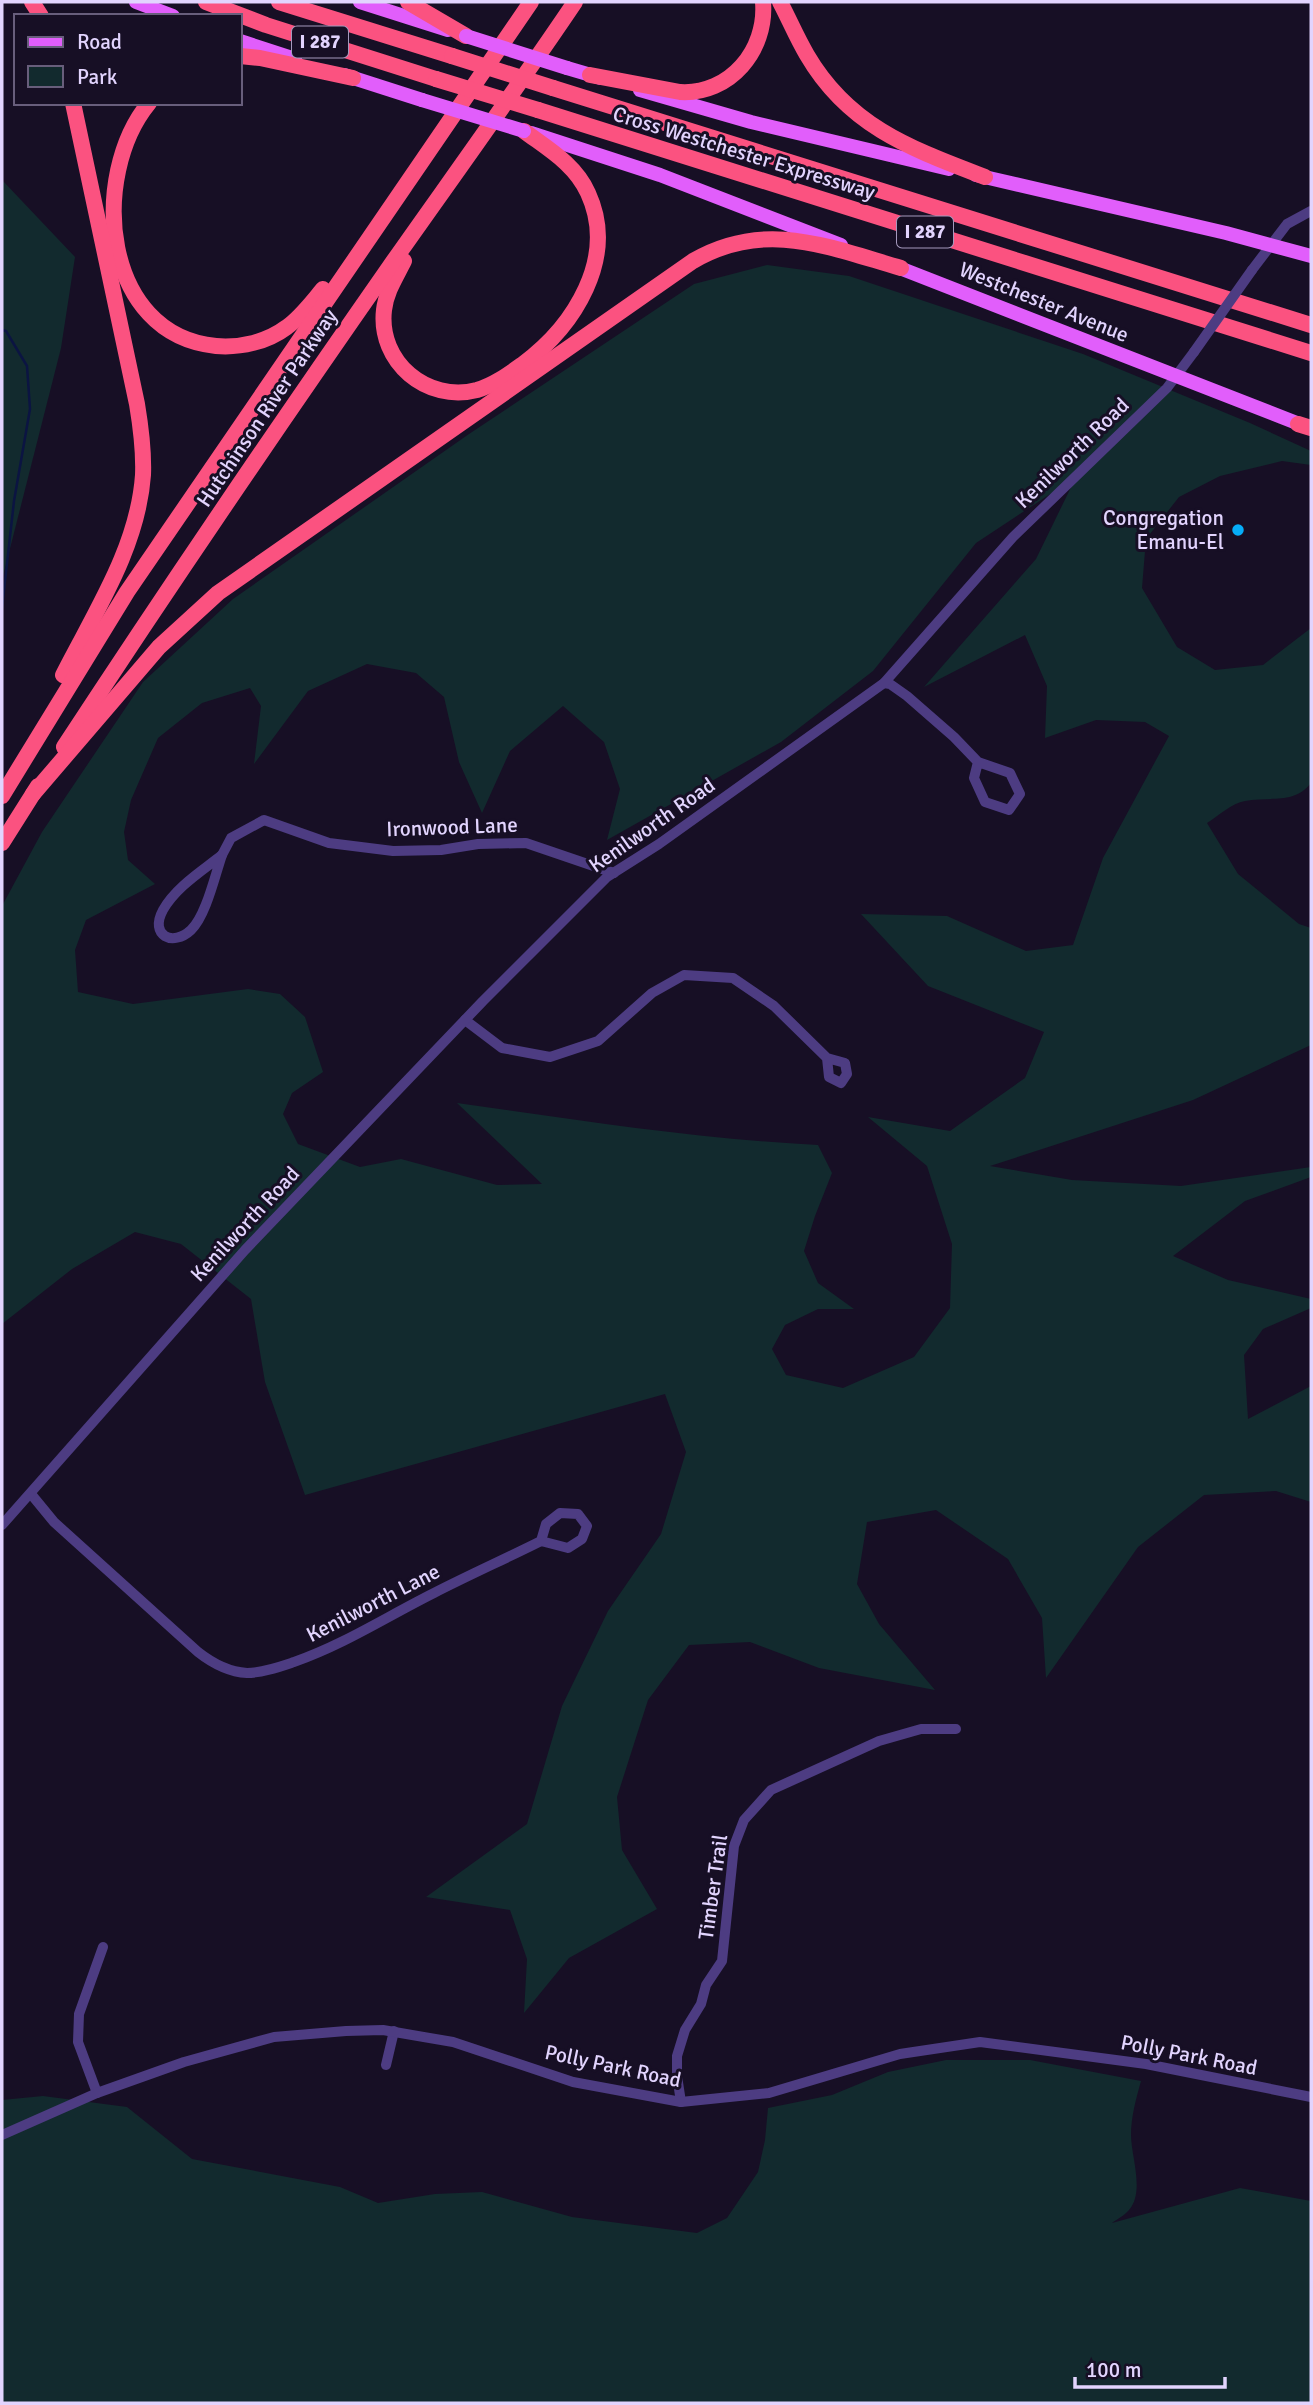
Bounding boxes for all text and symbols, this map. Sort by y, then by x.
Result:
legend [14,14,242,105]
road number: I 287 [292,26,348,58]
text: Road [77,29,122,55]
text: Park [77,64,118,90]
street label: Cross Westchester Expressway [610,101,878,205]
road number: I 287 [897,216,953,248]
street label: Westchester Avenue [955,256,1133,348]
street label: Hutchinson River Parkway [191,304,343,512]
street label: Kenilworth Road [1010,392,1134,514]
place label: Congregation Emanu-El [1103,505,1224,555]
marker: Congregation Emanu-El [1230,522,1246,538]
street label: Kenilworth Road [584,772,720,878]
street label: Ironwood Lane [386,812,518,842]
street label: Kenilworth Road [185,1161,305,1287]
street label: Kenilworth Lane [302,1558,444,1648]
street label: Timber Trail [693,1833,733,1941]
street label: Polly Park Road [1119,2029,1259,2081]
street label: Polly Park Road [543,2039,683,2093]
scale bar [1075,2346,1226,2390]
text: 100 m [1086,2357,1141,2383]

